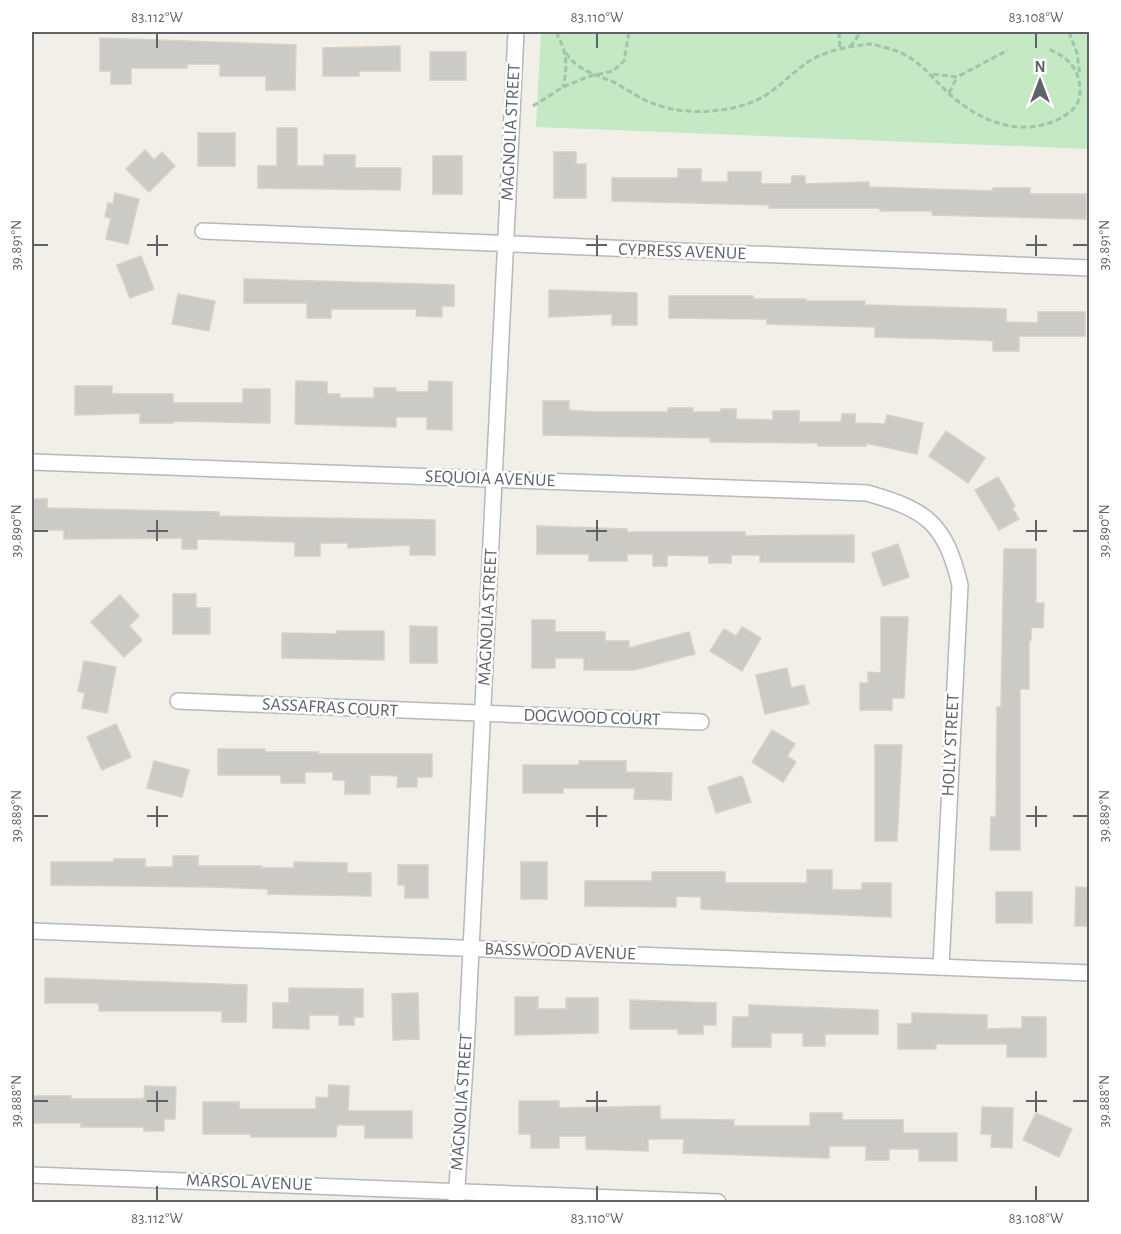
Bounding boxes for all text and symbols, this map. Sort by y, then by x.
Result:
text: 83.112°W [131,10,184,25]
text: 83.110°W [571,10,624,25]
text: 83.108°W [1009,10,1064,25]
north arrow [1010,51,1070,111]
text: N [1034,59,1046,75]
street label: MAGNOLIA STREET [498,63,524,201]
text: 39.891°N [9,220,24,270]
text: 39.891°N [1097,220,1112,270]
street label: CYPRESS AVENUE [618,241,747,263]
street label: SEQUOIA AVENUE [425,468,556,490]
text: 39.890°N [9,504,24,558]
text: 39.890°N [1097,504,1112,558]
street label: MAGNOLIA STREET [475,548,501,686]
street label: HOLLY STREET [939,693,963,797]
street label: SASSAFRAS COURT [262,695,399,721]
street label: DOGWOOD COURT [523,707,661,729]
text: 39.889°N [9,790,24,842]
text: 39.889°N [1097,790,1112,842]
street label: BASSWOOD AVENUE [484,940,636,964]
street label: MAGNOLIA STREET [448,1033,476,1171]
text: 39.888°N [9,1075,24,1127]
text: 39.888°N [1097,1075,1112,1127]
street label: MARSOL AVENUE [186,1172,313,1194]
text: 83.112°W [131,1211,184,1226]
text: 83.110°W [571,1211,624,1226]
text: 83.108°W [1009,1211,1064,1226]

